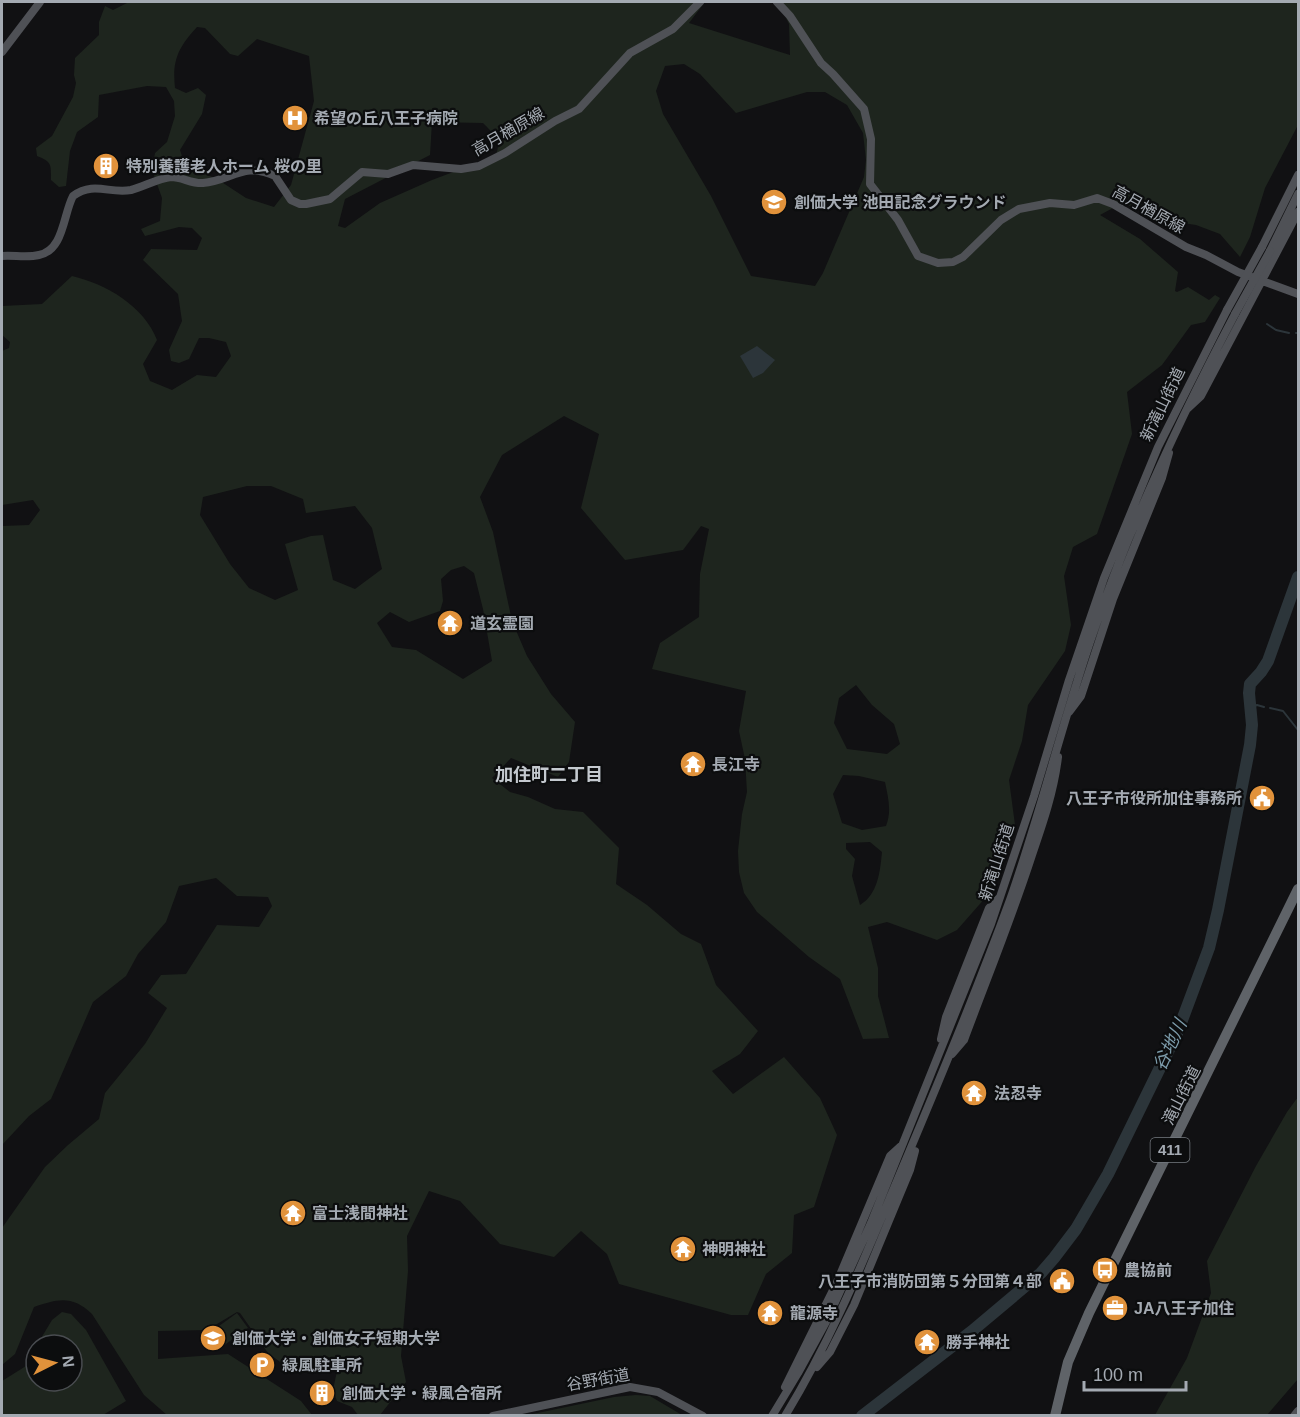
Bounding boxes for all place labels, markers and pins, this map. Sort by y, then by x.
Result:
hospital icon: 希望の丘八王子病院 [280,103,310,133]
place label: 希望の丘八王子病院 [314,110,458,127]
building icon: 特別養護老人ホーム 桜の里 [91,151,121,181]
place label: 特別養護老人ホーム 桜の里 [126,158,322,175]
school or university icon: 創価大学 池田記念グラウンド [759,187,789,217]
place label: 創価大学 池田記念グラウンド [794,193,1006,211]
temple icon: 道玄霊園 [435,608,465,638]
place label: 道玄霊園 [470,615,534,632]
temple icon: 長江寺 [678,749,708,779]
place label: 長江寺 [712,756,760,773]
public building icon: 八王子市役所加住事務所 [1247,783,1277,813]
place label: 八王子市役所加住事務所 [1066,790,1242,807]
temple icon: 法忍寺 [959,1078,989,1108]
place label: 法忍寺 [994,1085,1042,1102]
temple icon: 富士浅間神社 [278,1198,308,1228]
place label: 富士浅間神社 [312,1204,408,1222]
temple icon: 神明神社 [668,1234,698,1264]
place label: 神明神社 [702,1240,766,1258]
bus stop icon: 農協前 [1090,1255,1120,1285]
place label: 農協前 [1124,1262,1172,1279]
public building icon: 八王子市消防団第５分団第４部 [1047,1266,1077,1296]
place label: 八王子市消防団第５分団第４部 [818,1273,1042,1290]
office icon: JA八王子加住 [1100,1293,1130,1323]
temple icon: 龍源寺 [755,1298,785,1328]
place label: JA八王子加住 [1134,1300,1234,1317]
place label: 龍源寺 [790,1305,838,1322]
school or university icon: 創価大学・創価女子短期大学 [198,1323,228,1353]
temple icon: 勝手神社 [912,1327,942,1357]
place label: 創価大学・創価女子短期大学 [232,1330,440,1347]
place label: 勝手神社 [946,1333,1010,1351]
parking icon: 緑風駐車所 [247,1350,277,1380]
place label: 緑風駐車所 [282,1357,362,1374]
building icon: 創価大学・緑風合宿所 [307,1378,337,1408]
place label: 創価大学・緑風合宿所 [342,1385,502,1402]

